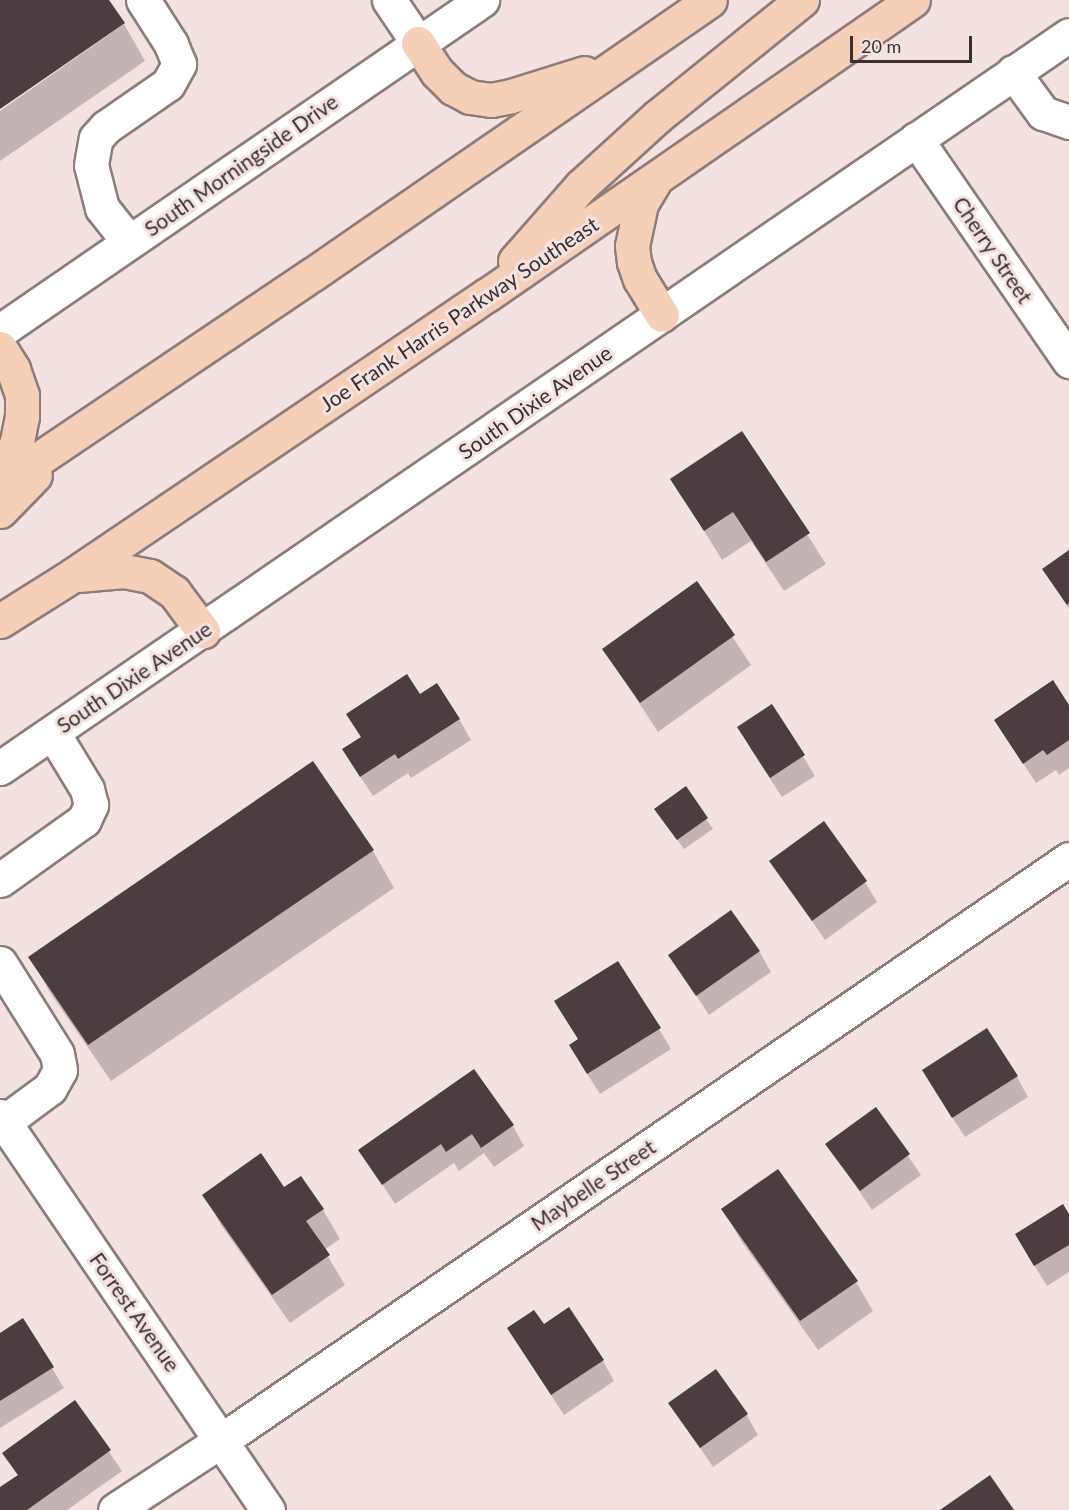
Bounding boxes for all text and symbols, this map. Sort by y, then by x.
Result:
scale bar [853,24,974,62]
text: 20 m [861,35,901,57]
street label: South Morningside Drive [140,89,342,241]
street label: Cherry Street [948,192,1038,308]
street label: Joe Frank Harris Parkway Southeast [315,211,603,417]
street label: South Dixie Avenue [453,340,617,464]
street label: South Dixie Avenue [52,616,216,738]
street label: Maybelle Street [526,1134,660,1236]
street label: Forrest Avenue [84,1247,186,1377]

